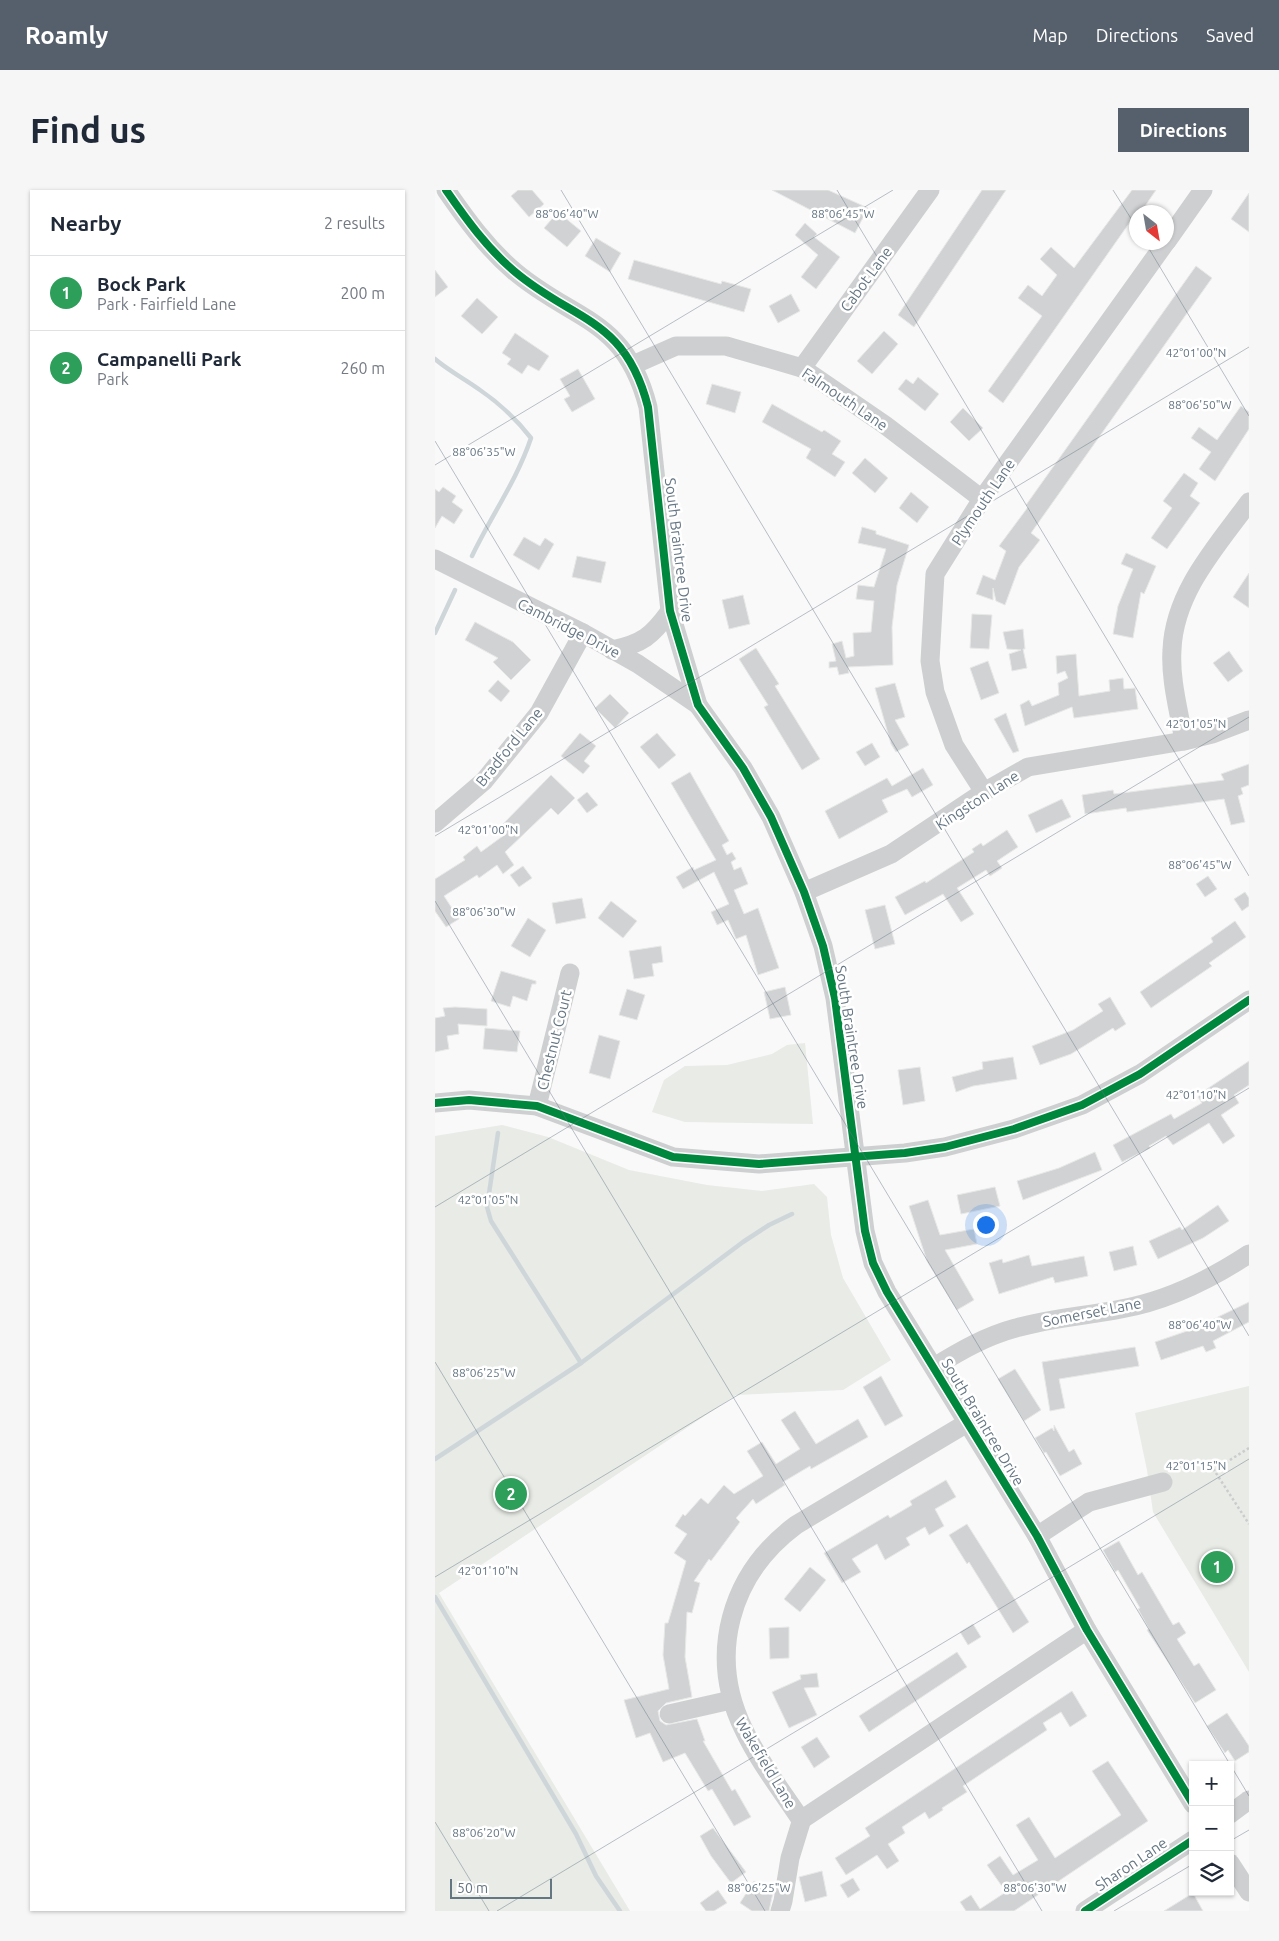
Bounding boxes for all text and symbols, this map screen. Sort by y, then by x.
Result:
text: Roamly [25,22,108,49]
text: Map [1032,25,1068,45]
text: Directions [1096,25,1178,45]
text: Saved [1206,25,1254,45]
button: Directions [1118,108,1249,152]
text: Find us [30,110,146,150]
north arrow [1129,205,1174,250]
text: 88°06'40"W [535,207,599,220]
text: 88°06'45"W [811,207,875,220]
text: Nearby [50,211,121,235]
text: 2 results [324,214,385,232]
street label: Cabot Lane [837,243,895,315]
text: Bock Park [97,273,186,295]
text: 1 [61,284,71,302]
text: 200 m [340,284,385,302]
text: Park · Fairfield Lane [97,295,236,313]
text: 42°01'00"N [1166,346,1226,359]
text: Campanelli Park [97,348,242,370]
text: 2 [61,359,71,377]
text: 260 m [340,359,385,377]
street label: Falmouth Lane [799,364,891,434]
text: Park [97,370,129,388]
text: 88°06'50"W [1168,398,1232,411]
text: 88°06'35"W [452,445,516,458]
street label: Plymouth Lane [948,456,1018,548]
street label: South Braintree Drive [662,477,696,623]
street label: Cambridge Drive [515,595,623,661]
street label: Bradford Lane [472,704,546,790]
text: 42°01'05"N [1166,717,1226,730]
street label: Kingston Lane [932,767,1022,833]
text: 42°01'00"N [458,823,518,836]
text: 88°06'45"W [1168,858,1232,871]
text: 88°06'30"W [452,905,516,918]
street label: South Braintree Drive [832,964,872,1110]
street label: Chestnut Court [533,988,575,1092]
text: 42°01'10"N [1166,1088,1226,1101]
text: 42°01'05"N [458,1193,518,1206]
your location [973,1212,999,1238]
street label: Somerset Lane [1041,1294,1143,1330]
text: 88°06'40"W [1168,1318,1232,1331]
street label: South Braintree Drive [938,1355,1028,1489]
text: 88°06'25"W [452,1366,516,1379]
text: 42°01'15"N [1166,1459,1226,1472]
pin: 2 [495,1475,527,1513]
pin: 1 [1201,1548,1233,1586]
text: 42°01'10"N [458,1564,518,1577]
street label: Wakefield Lane [732,1715,800,1811]
map controls [1189,1761,1234,1896]
button: + [1189,1761,1234,1806]
button: − [1189,1806,1234,1851]
text: 88°06'20"W [452,1826,516,1839]
street label: Sharon Lane [1092,1834,1170,1894]
button: layers [1189,1851,1234,1896]
scale bar [450,1876,553,1899]
text: 50 m [457,1880,488,1896]
text: 88°06'25"W [727,1881,791,1894]
text: 88°06'30"W [1003,1881,1067,1894]

